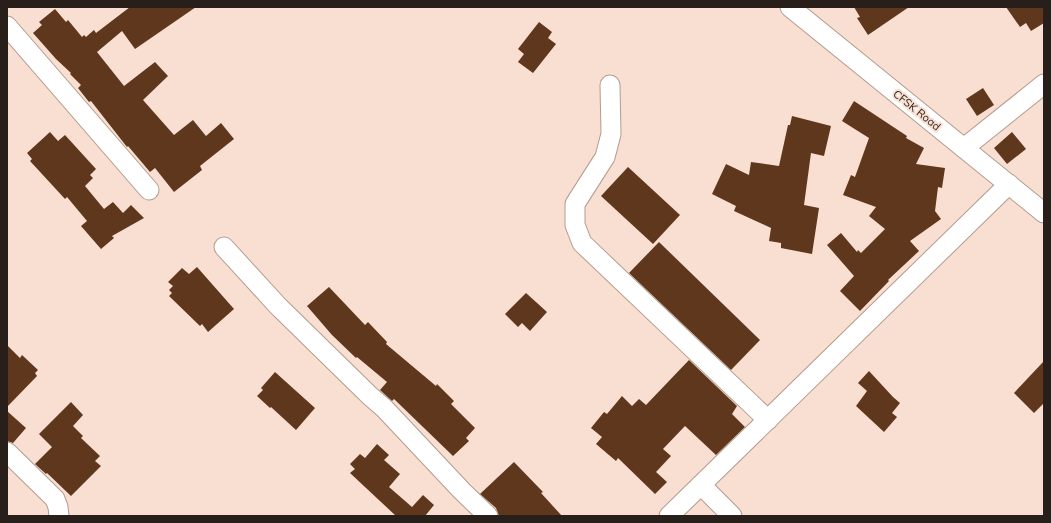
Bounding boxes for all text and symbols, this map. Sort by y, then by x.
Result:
street label: CFSK Road [890,87,944,133]

